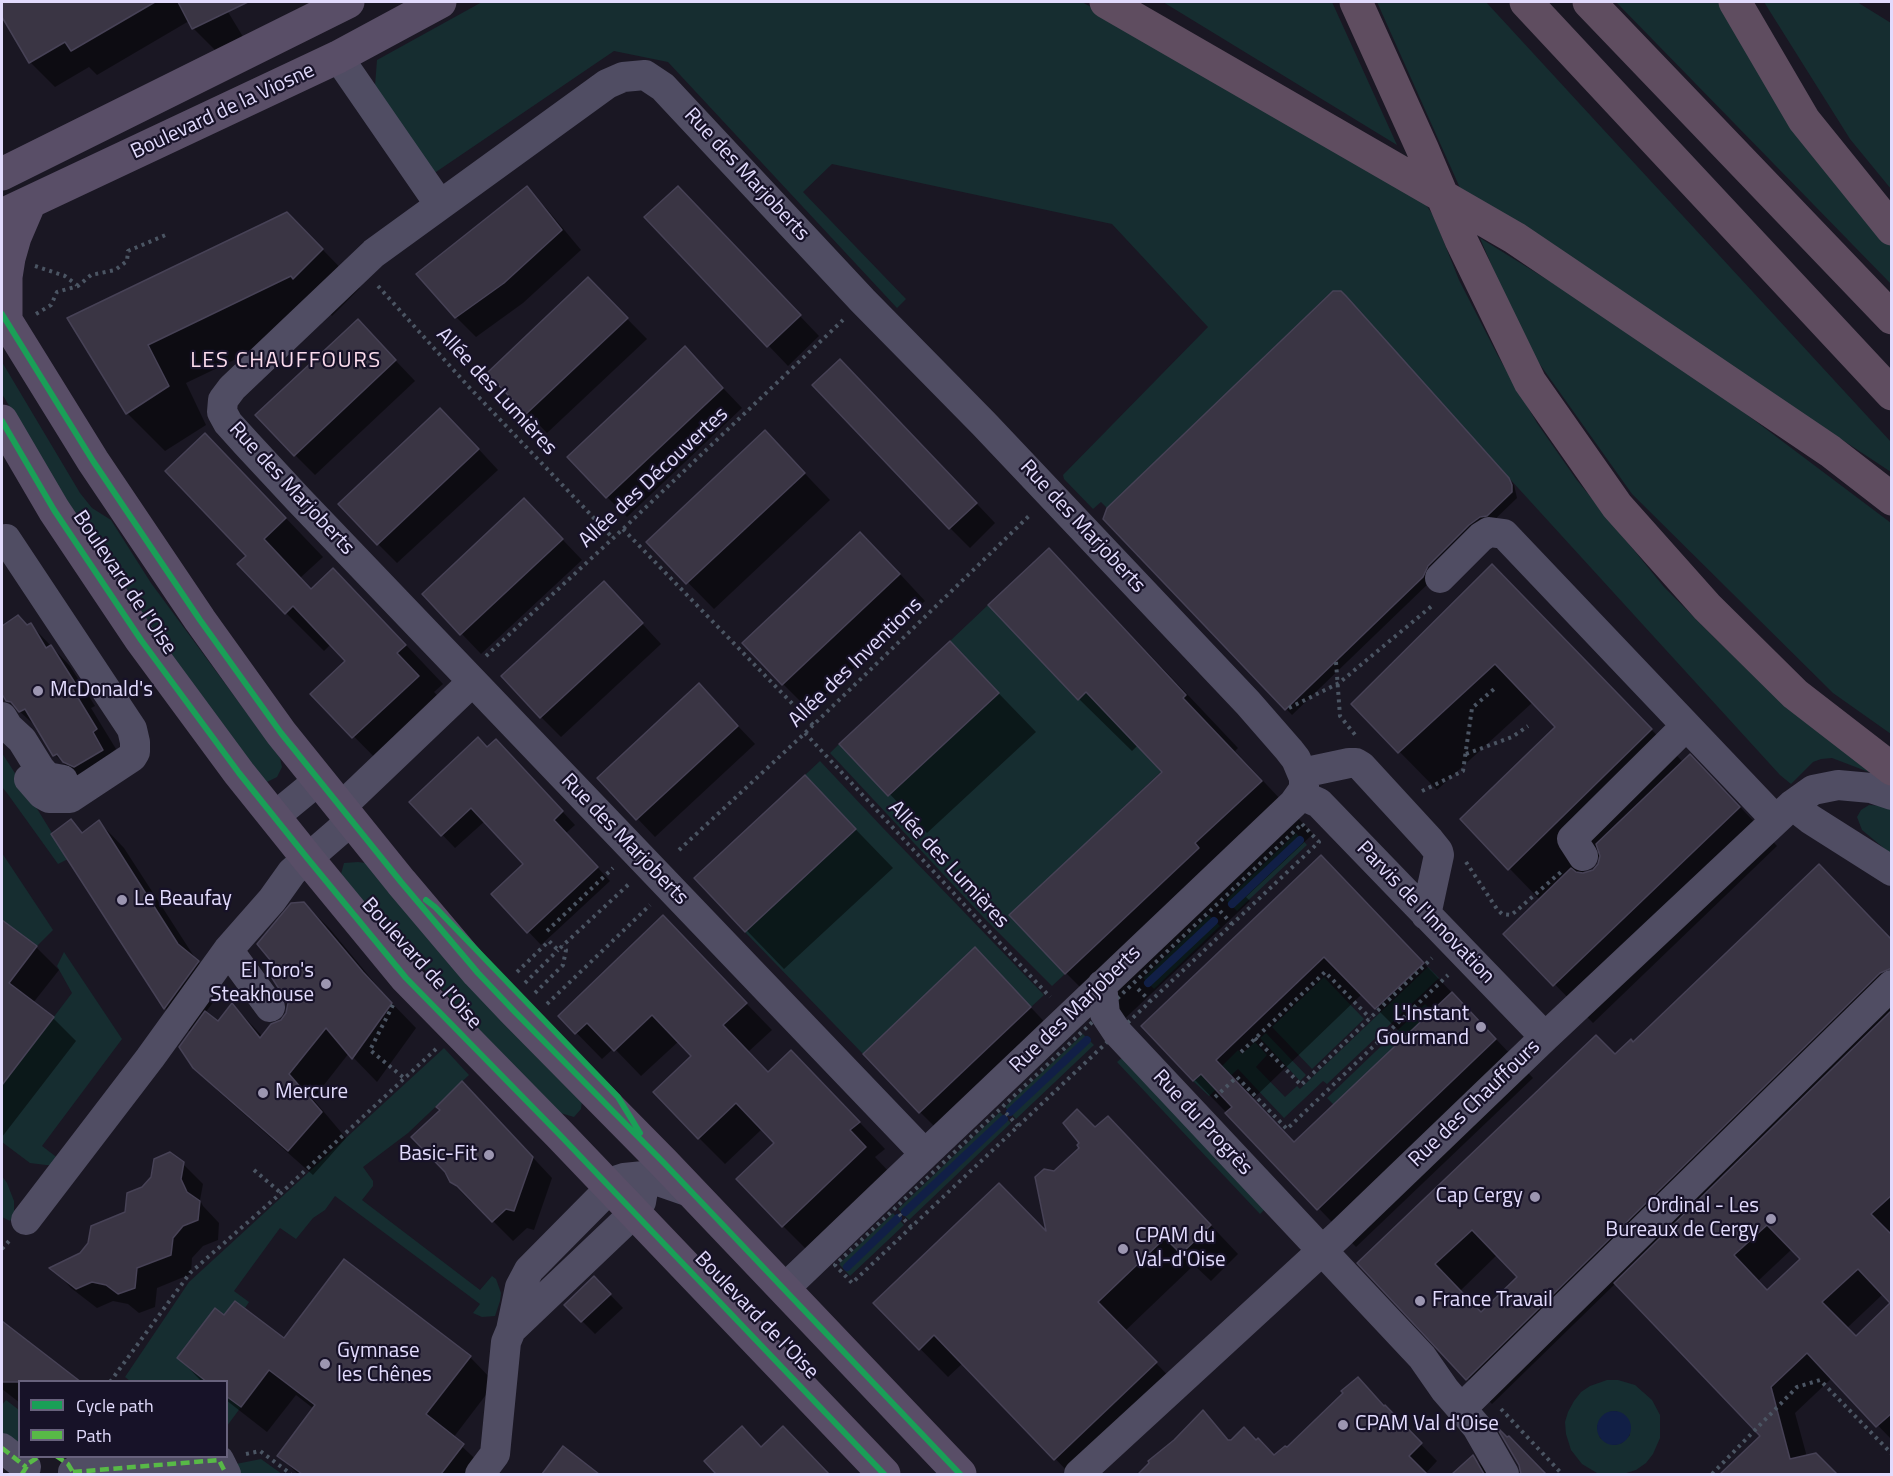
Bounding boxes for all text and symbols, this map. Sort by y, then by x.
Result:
street label: Boulevard de la Viosne [127,58,319,166]
street label: Rue des Marjoberts [678,103,814,247]
street label: Allée des Lumières [430,323,562,461]
district label: LES CHAUFFOURS [190,349,382,375]
street label: Allée des Découvertes [574,402,734,554]
street label: Rue des Marjoberts [223,417,359,561]
street label: Rue des Marjoberts [1014,455,1150,599]
street label: Boulevard de l'Oise [67,506,181,660]
street label: Allée des Inventions [784,593,928,733]
place label: McDonald's [50,678,153,704]
marker: McDonald's [31,684,45,698]
street label: Rue des Marjoberts [555,769,693,911]
street label: Allée des Lumières [882,796,1014,934]
street label: Parvis de l'Innovation [1351,837,1499,989]
place label: Le Beaufay [134,887,232,913]
marker: Le Beaufay [115,893,129,907]
street label: Boulevard de l'Oise [355,893,487,1035]
street label: Rue des Marjoberts [1005,941,1147,1079]
place label: El Toro's Steakhouse [210,959,314,1009]
marker: El Toro's Steakhouse [319,977,333,991]
place label: L'Instant Gourmand [1376,1002,1469,1052]
marker: L'Instant Gourmand [1474,1020,1488,1034]
street label: Rue des Chauffours [1404,1035,1546,1173]
street label: Rue du Progrès [1147,1065,1257,1181]
place label: Mercure [275,1080,348,1106]
marker: Mercure [256,1086,270,1100]
place label: Basic-Fit [399,1142,477,1168]
marker: Basic-Fit [482,1148,496,1162]
place label: Cap Cergy [1435,1184,1523,1210]
marker: Cap Cergy [1528,1190,1542,1204]
place label: Ordinal - Les Bureaux de Cergy [1605,1194,1759,1244]
marker: Ordinal - Les Bureaux de Cergy [1764,1212,1778,1226]
place label: CPAM du Val-d'Oise [1135,1224,1226,1274]
marker: CPAM du Val-d'Oise [1116,1242,1130,1256]
street label: Boulevard de l'Oise [689,1247,823,1385]
place label: France Travail [1432,1288,1553,1314]
marker: France Travail [1413,1294,1427,1308]
place label: Gymnase les Chênes [337,1339,432,1389]
marker: Gymnase les Chênes [318,1357,332,1371]
legend [18,1380,228,1458]
text: Cycle path [76,1392,154,1419]
place label: CPAM Val d'Oise [1355,1412,1499,1438]
marker: CPAM Val d'Oise [1336,1418,1350,1432]
text: Path [76,1422,112,1449]

